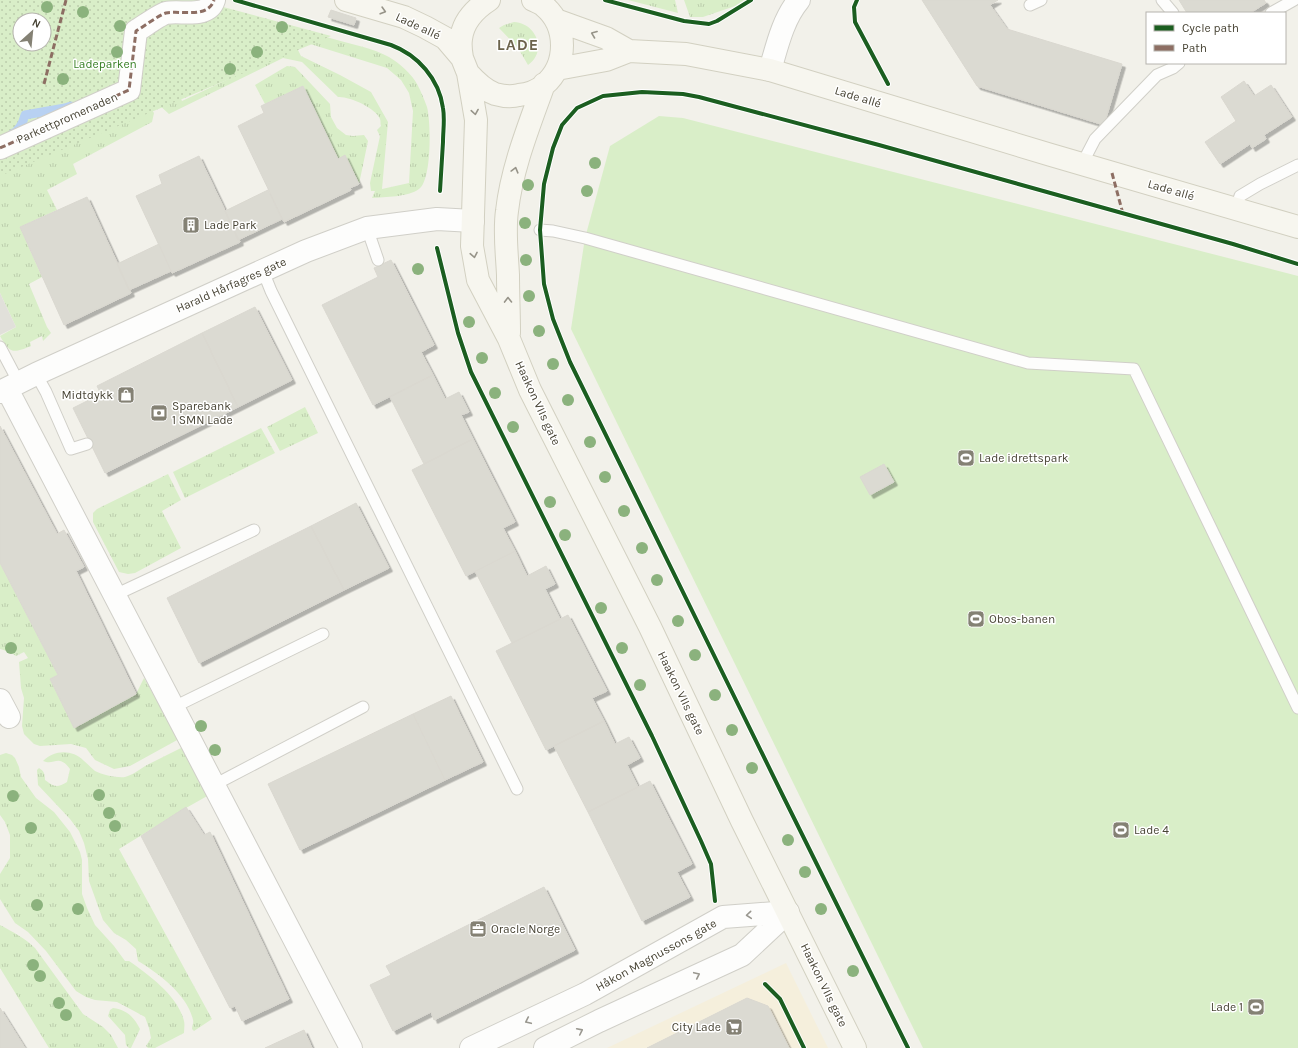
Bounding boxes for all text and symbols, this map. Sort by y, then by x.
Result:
one-way arrow [379,6,386,15]
street label: Lade allé [393,10,443,42]
north arrow [12,12,52,52]
legend [1146,12,1286,64]
text: N [30,16,43,31]
text: Cycle path [1182,21,1239,35]
one-way arrow [591,30,598,38]
district label: LADE [497,35,539,54]
text: Path [1182,41,1207,55]
park label: Ladeparken [73,57,137,71]
street label: Lade allé [833,83,883,111]
street label: Parkettpromenaden [14,89,120,147]
one-way arrow [470,109,479,115]
one-way arrow [510,167,519,174]
street label: Lade allé [1146,177,1196,203]
building icon: Lade Park [181,215,201,235]
place label: Lade Park [204,218,257,232]
one-way arrow [469,252,477,259]
street label: Harald Hårfagres gate [174,254,288,316]
one-way arrow [504,297,512,303]
street label: Haakon VIIs gate [512,359,564,447]
shop icon: Midtdykk [116,385,136,405]
place label: Midtdykk [61,388,113,402]
place label: Sparebank 1 SMN Lade [172,399,233,427]
bank icon: Sparebank 1 SMN Lade [149,403,169,423]
sports icon: Lade idrettspark [956,448,976,468]
place label: Lade idrettspark [979,451,1069,465]
sports icon: Obos-banen [966,609,986,629]
place label: Obos-banen [989,612,1055,626]
street label: Haakon VIIs gate [655,649,707,737]
sports icon: Lade 4 [1111,820,1131,840]
place label: Lade 4 [1134,823,1169,837]
one-way arrow [746,910,752,919]
street label: Håkon Magnussons gate [593,916,719,994]
office icon: Oracle Norge [468,919,488,939]
place label: Oracle Norge [491,922,560,936]
street label: Haakon VIIs gate [798,941,850,1029]
one-way arrow [693,972,701,980]
sports icon: Lade 1 [1246,997,1266,1017]
place label: Lade 1 [1211,1000,1243,1014]
one-way arrow [525,1016,532,1024]
supermarket icon: City Lade [724,1017,744,1037]
place label: City Lade [672,1020,721,1034]
one-way arrow [576,1028,583,1036]

